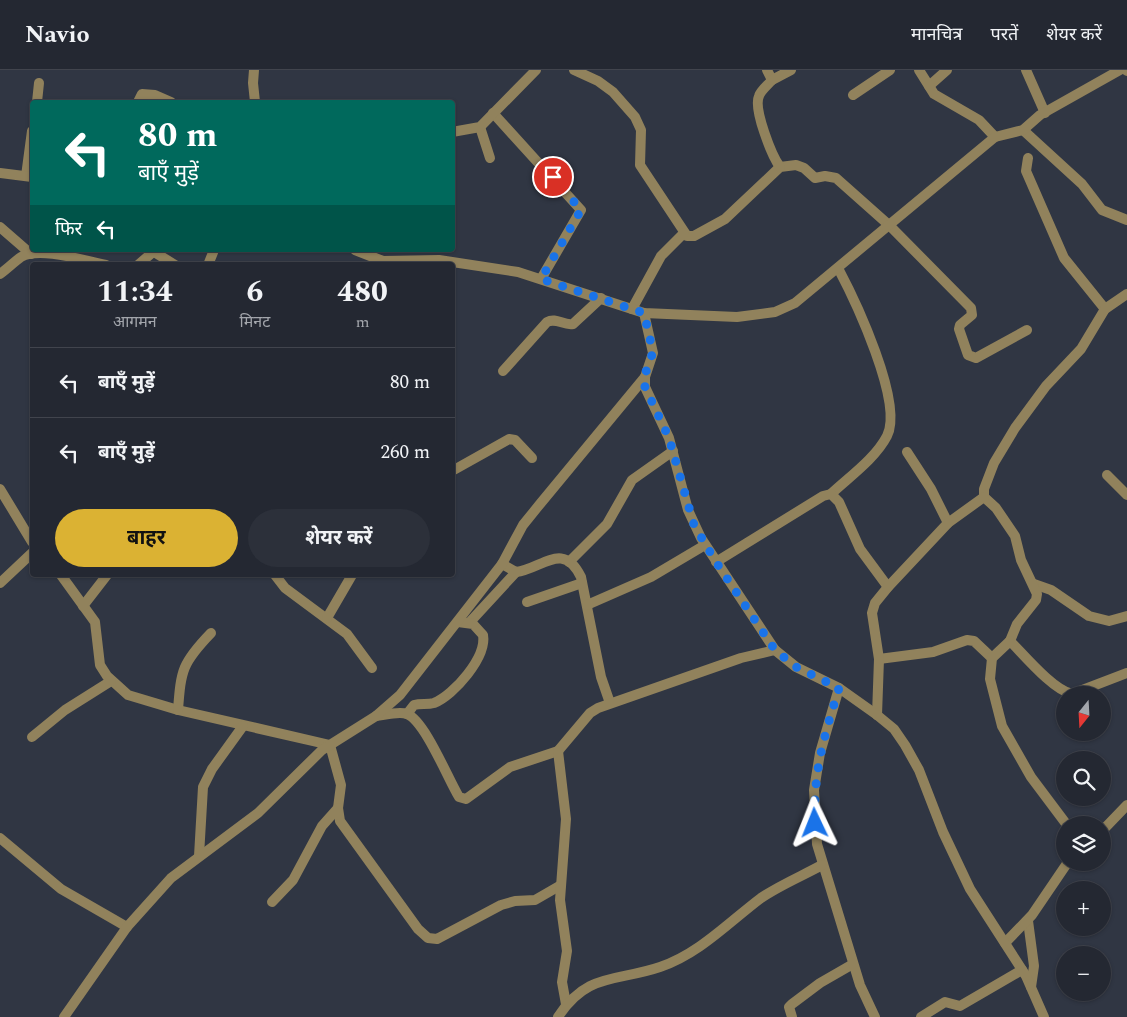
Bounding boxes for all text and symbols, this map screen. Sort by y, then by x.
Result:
text: Navio [25,17,90,53]
text: मानचित्र [911,21,962,48]
text: परतें [990,21,1018,48]
text: शेयर करें [1046,21,1102,48]
text: 80 m [138,109,218,162]
icon: left [55,120,120,185]
pin [532,156,574,198]
text: बाएँ मुड़ें [138,157,199,190]
icon: arrive [539,163,567,191]
text: फिर [55,215,82,244]
icon: left [92,215,120,243]
text: 11:34 [97,269,172,315]
text: 6 [247,269,263,315]
text: 480 [337,269,388,315]
text: आगमन [113,310,157,334]
text: मिनट [240,310,270,334]
text: m [356,310,369,334]
text: बाएँ मुड़ें [98,368,155,397]
text: 80 m [390,368,430,397]
icon: left [55,369,83,397]
text: बाएँ मुड़ें [98,438,155,467]
text: 260 m [380,438,430,467]
icon: left [55,439,83,467]
button: बाहर [55,509,238,567]
button: शेयर करें [248,509,430,567]
north arrow [1056,686,1111,741]
map controls [1056,686,1111,1001]
button: search [1056,751,1111,806]
position arrow [788,796,840,848]
button: layers [1056,816,1111,871]
button: + [1056,881,1111,936]
button: − [1056,946,1111,1001]

